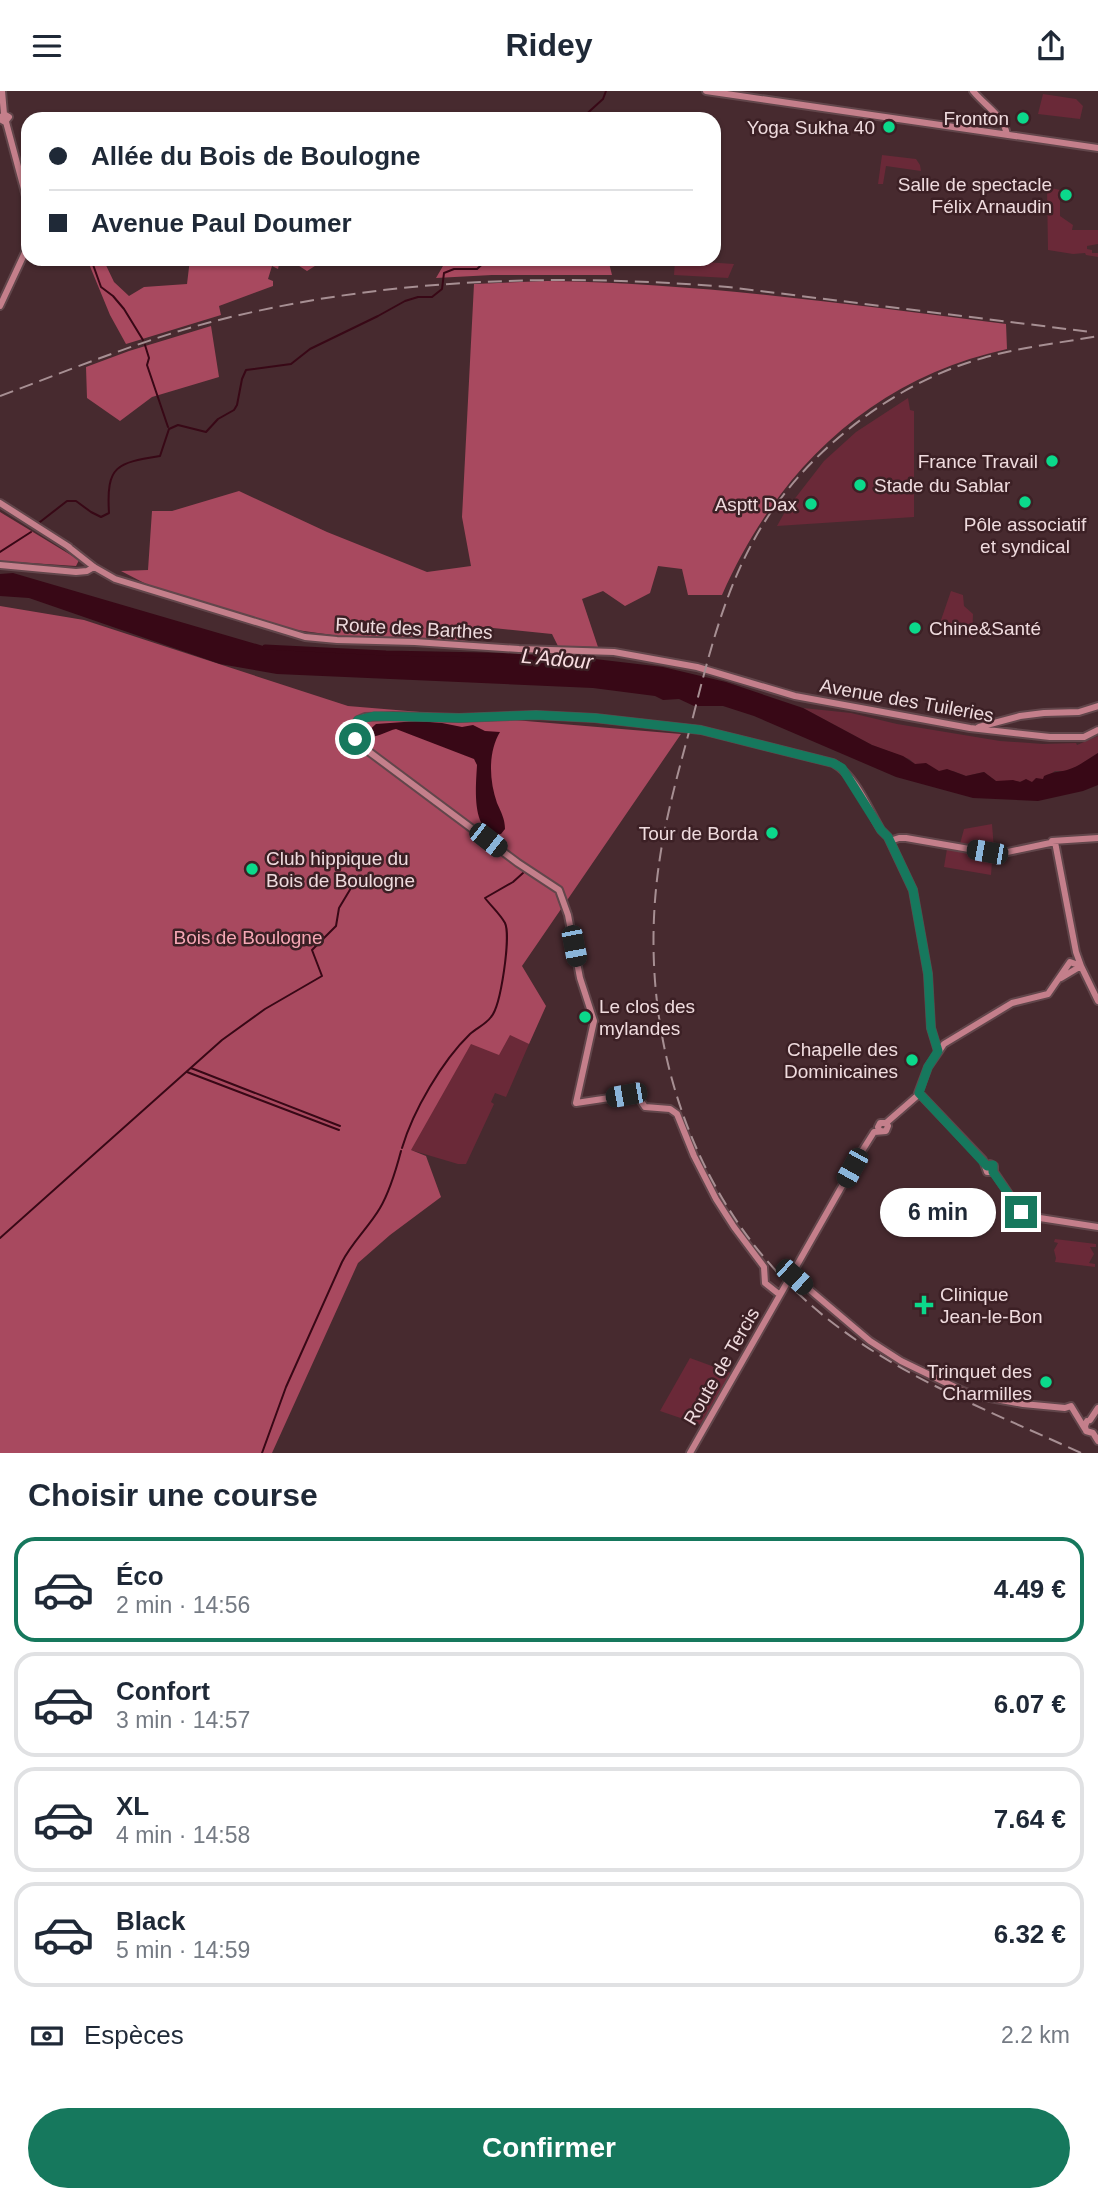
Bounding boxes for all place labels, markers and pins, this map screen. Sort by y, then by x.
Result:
place label: Fronton [944,108,1009,129]
marker: Fronton [1015,110,1031,126]
place label: Yoga Sukha 40 [747,117,875,138]
marker: Yoga Sukha 40 [881,119,897,135]
place label: Salle de spectacle Félix Arnaudin [898,174,1052,217]
marker: Salle de spectacle Félix Arnaudin [1058,187,1074,203]
place label: France Travail [918,451,1038,472]
marker: France Travail [1044,453,1060,469]
place label: Stade du Sablar [874,475,1011,496]
marker: Stade du Sablar [852,477,868,493]
place label: Asptt Dax [715,494,797,515]
marker: Pôle associatif et syndical [1017,494,1033,510]
marker: Asptt Dax [803,496,819,512]
place label: Pôle associatif et syndical [964,514,1087,557]
place label: Chine&Santé [929,618,1041,639]
marker: Chine&Santé [907,620,923,636]
place label: Tour de Borda [639,823,758,844]
marker: Tour de Borda [764,825,780,841]
place label: Club hippique du Bois de Boulogne [266,848,415,891]
marker: Club hippique du Bois de Boulogne [244,861,260,877]
place label: Le clos des mylandes [599,996,695,1039]
marker: Le clos des mylandes [577,1009,593,1025]
place label: Chapelle des Dominicaines [784,1039,898,1082]
marker: Chapelle des Dominicaines [904,1052,920,1068]
place label: Clinique Jean-le-Bon [940,1284,1042,1327]
marker: Clinique Jean-le-Bon [914,1295,934,1315]
place label: Trinquet des Charmilles [927,1361,1032,1404]
marker: Trinquet des Charmilles [1038,1374,1054,1390]

